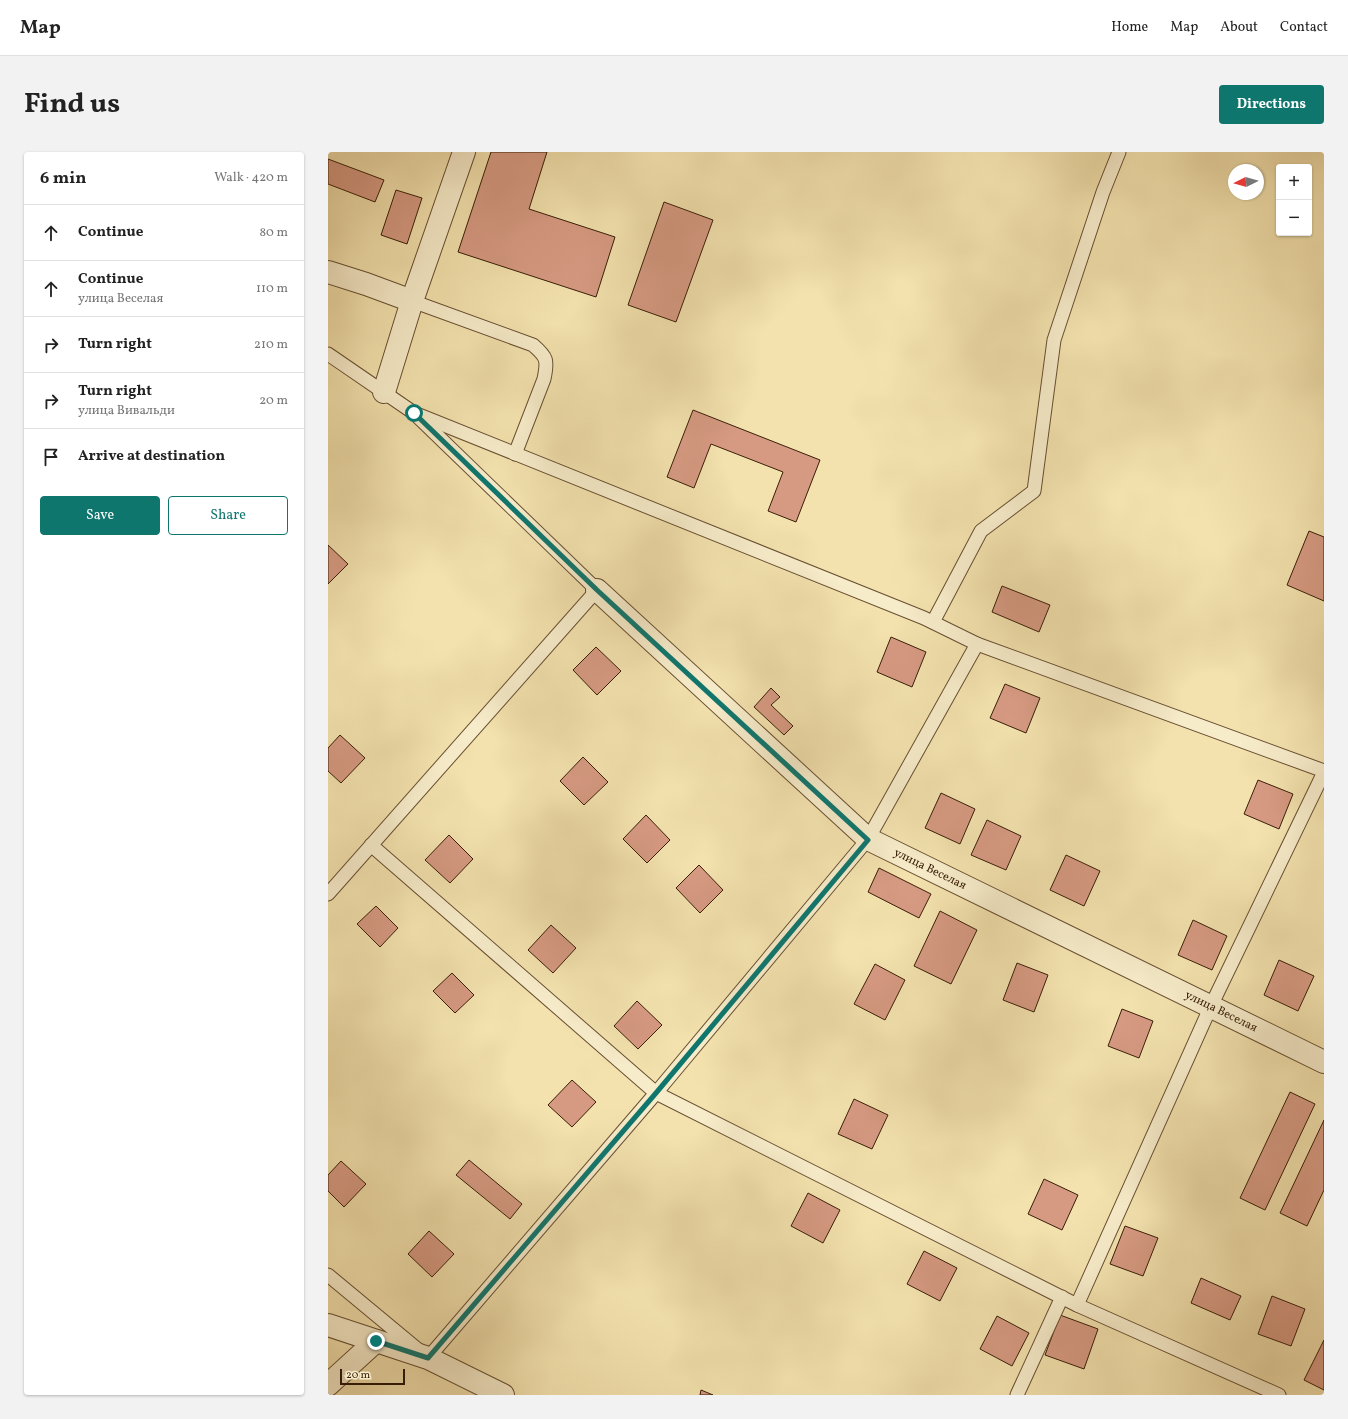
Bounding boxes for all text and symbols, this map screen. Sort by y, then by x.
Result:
text: Map [20,15,61,41]
text: Home [1111,18,1148,37]
text: Map [1170,18,1198,37]
text: About [1220,18,1258,37]
text: Contact [1280,18,1328,37]
text: Find us [24,85,120,124]
button: Directions [1219,85,1324,124]
north arrow [1228,164,1264,200]
map controls [1276,164,1312,236]
button: + [1276,164,1312,200]
text: 6 min [40,167,86,190]
text: Walk · 420 m [214,169,288,187]
button: − [1276,200,1312,236]
icon: ahead [40,222,62,244]
text: Continue [78,222,143,243]
text: 80 m [259,224,288,242]
text: Continue [78,269,143,290]
icon: ahead [40,278,62,300]
text: 110 m [256,280,288,298]
text: улица Веселая [78,290,163,308]
icon: right [40,334,62,356]
text: Turn right [78,334,152,355]
text: 210 m [254,336,288,354]
text: Turn right [78,381,152,402]
icon: right [40,390,62,412]
text: 20 m [259,392,288,410]
text: улица Вивальди [78,402,175,420]
route start [405,404,423,422]
icon: arrive [40,446,62,468]
text: Arrive at destination [78,446,225,467]
button: Save [40,496,160,535]
button: Share [168,496,288,535]
street label: улица Веселая [891,845,969,894]
street label: улица Веселая [1182,987,1260,1036]
route end [367,1332,385,1350]
scale bar [340,1367,405,1386]
text: 20 m [346,1368,370,1383]

